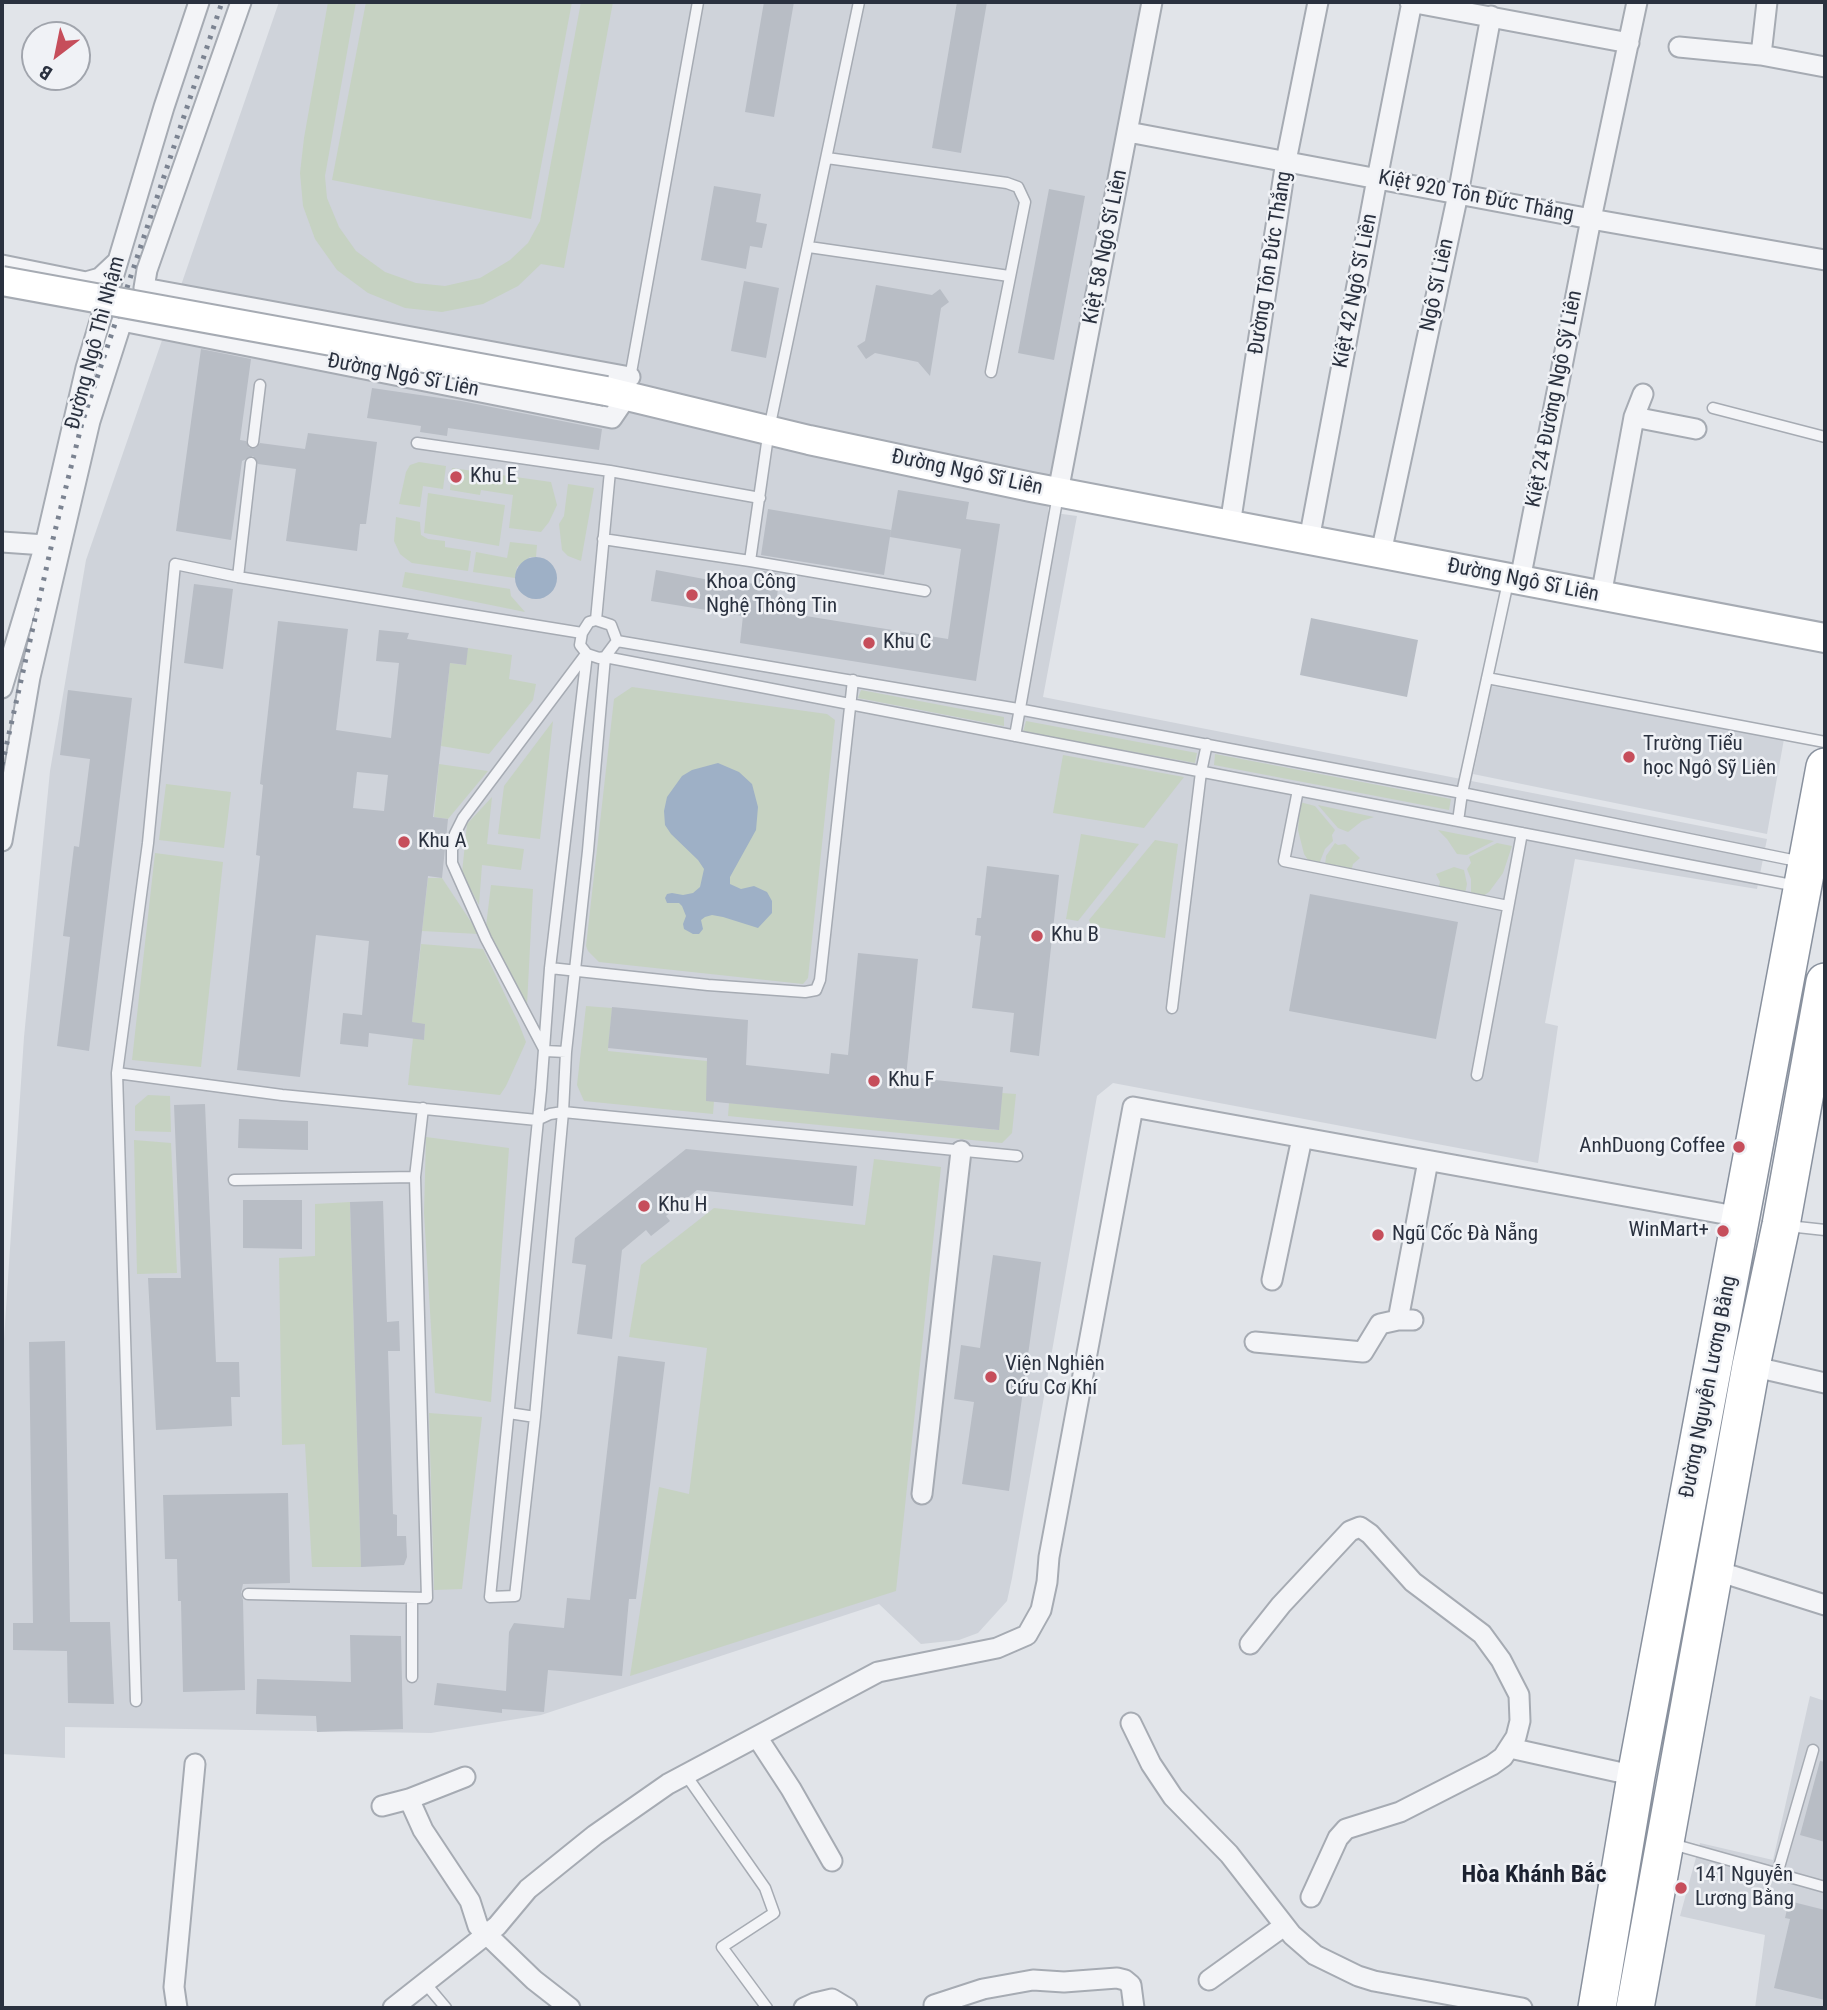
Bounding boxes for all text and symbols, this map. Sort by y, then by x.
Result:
north arrow [21,21,91,91]
text: B [35,60,56,85]
street label: Kiệt 920 Tôn Đức Thắng [1376,166,1576,228]
street label: Kiệt 58 Ngô Sĩ Liên [1079,168,1133,326]
street label: Đường Tôn Đức Thắng [1244,170,1298,356]
street label: Kiệt 42 Ngô Sĩ Liên [1329,212,1383,370]
street label: Ngô Sĩ Liên [1416,236,1460,334]
street label: Đường Ngô Thì Nhậm [61,254,131,432]
street label: Kiệt 24 Đường Ngô Sỹ Liên [1522,288,1588,510]
street label: Đường Ngô Sĩ Liên [325,349,481,403]
street label: Đường Ngô Sĩ Liên [889,445,1045,501]
place label: Khu E [470,464,517,490]
marker: Khu E [448,469,464,485]
street label: Đường Ngô Sĩ Liên [1445,554,1601,608]
place label: Khoa Công Nghệ Thông Tin [706,570,837,620]
marker: Khoa Công Nghệ Thông Tin [684,587,700,603]
place label: Khu C [883,630,931,656]
marker: Khu C [861,635,877,651]
place label: Trường Tiểu học Ngô Sỹ Liên [1643,732,1776,782]
marker: Trường Tiểu học Ngô Sỹ Liên [1621,749,1637,765]
place label: Khu A [418,829,467,855]
marker: Khu A [396,834,412,850]
place label: Khu B [1051,923,1099,949]
marker: Khu B [1029,928,1045,944]
place label: Khu F [888,1068,935,1094]
marker: Khu F [866,1073,882,1089]
place label: AnhDuong Coffee [1579,1134,1725,1160]
marker: AnhDuong Coffee [1731,1139,1747,1155]
place label: Khu H [658,1193,708,1219]
marker: Khu H [636,1198,652,1214]
place label: WinMart+ [1629,1218,1709,1244]
place label: Ngũ Cốc Đà Nẵng [1392,1222,1538,1248]
marker: WinMart+ [1715,1223,1731,1239]
marker: Ngũ Cốc Đà Nẵng [1370,1227,1386,1243]
street label: Đường Nguyễn Lương Bằng [1675,1274,1743,1500]
place label: Viện Nghiên Cứu Cơ Khí [1005,1352,1105,1402]
marker: Viện Nghiên Cứu Cơ Khí [983,1369,999,1385]
district label: Hòa Khánh Bắc [1462,1862,1606,1890]
place label: 141 Nguyễn Lương Bằng [1695,1863,1794,1913]
marker: 141 Nguyễn Lương Bằng [1673,1880,1689,1896]

